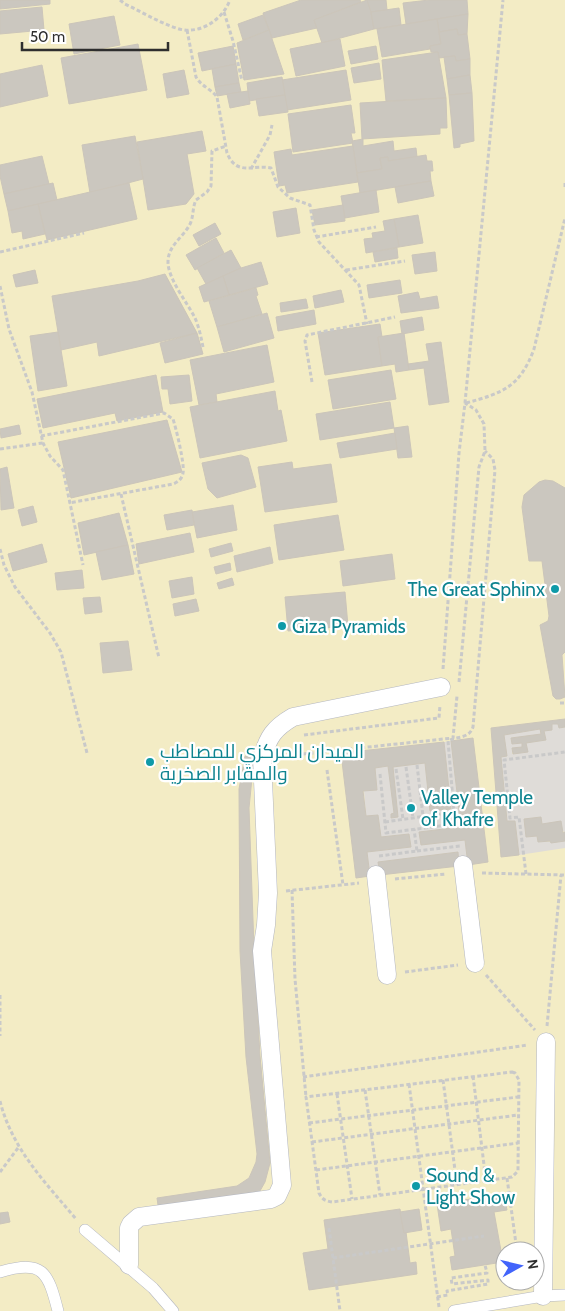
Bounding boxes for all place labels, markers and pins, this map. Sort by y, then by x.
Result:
place label: The Great Sphinx [407,578,545,601]
marker: The Great Sphinx [549,583,561,595]
place label: Giza Pyramids [292,615,406,638]
marker: Giza Pyramids [276,620,288,632]
place label: الميدان المركزي للمصاطب والمقابر الصخرية [160,740,364,785]
marker: الميدان المركزي للمصاطب والمقابر الصخرية [144,756,156,768]
place label: Valley Temple of Khafre [421,786,533,831]
marker: Valley Temple of Khafre [405,802,417,814]
place label: Sound & Light Show [426,1164,515,1209]
marker: Sound & Light Show [410,1180,422,1192]

